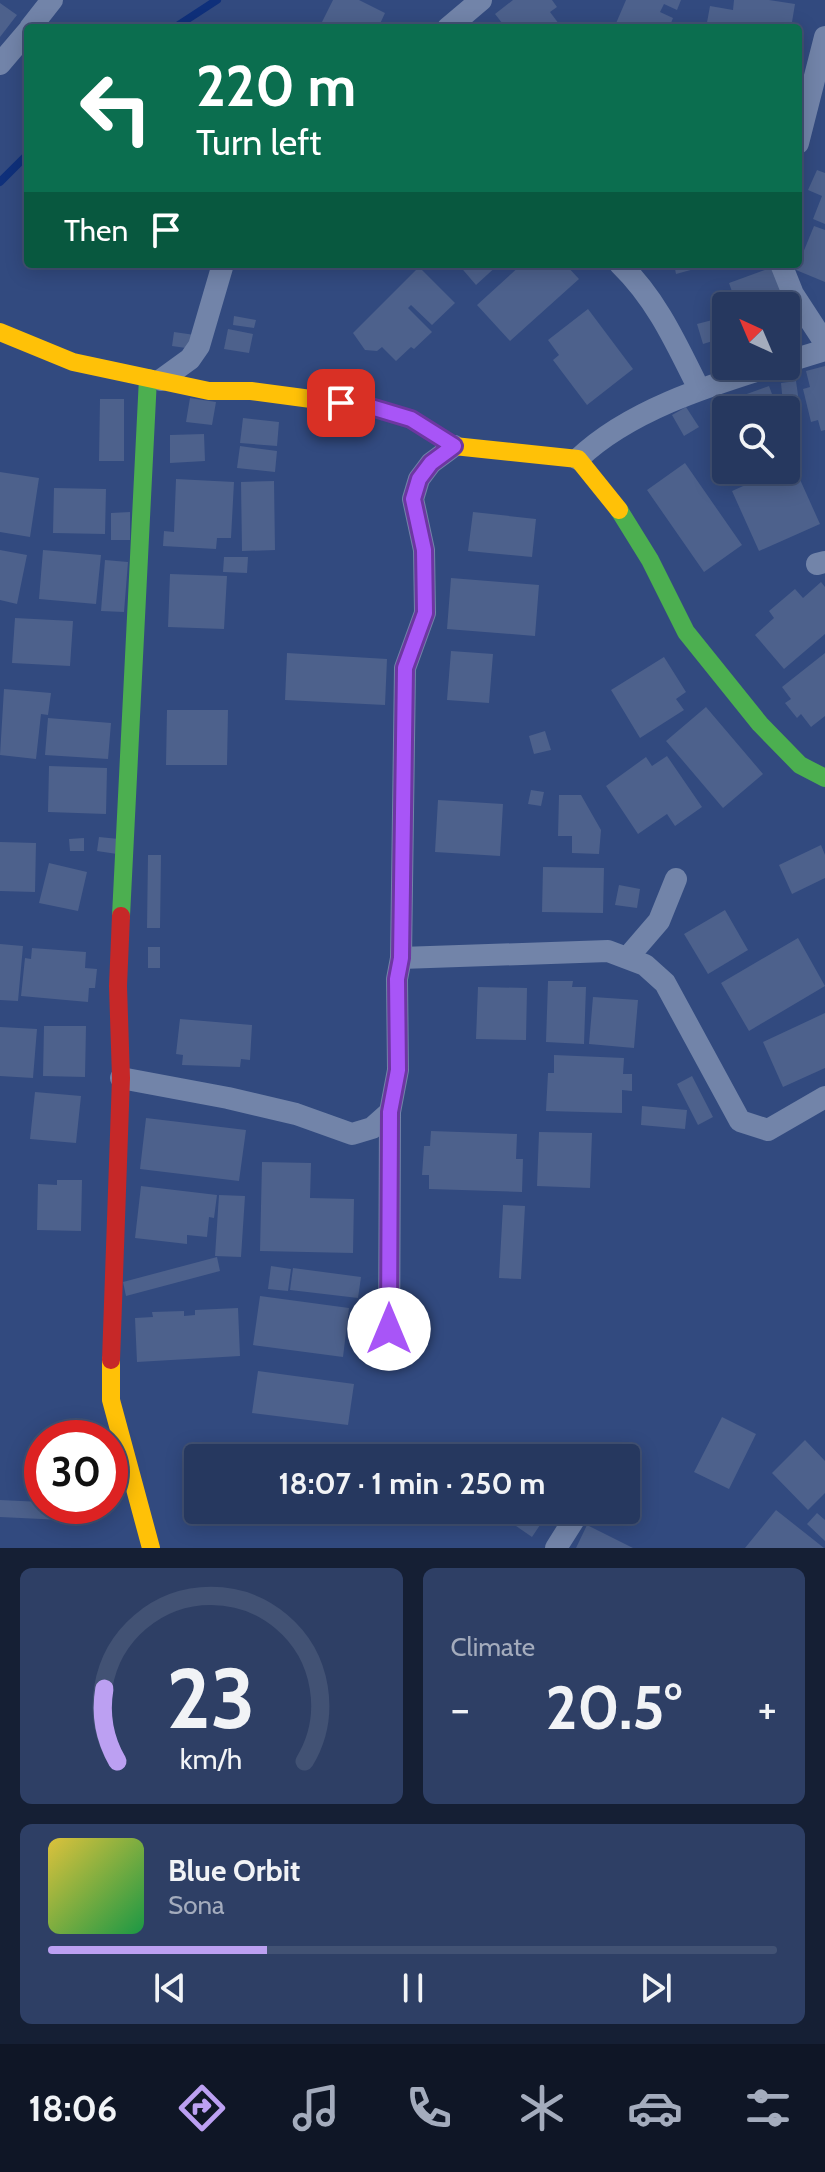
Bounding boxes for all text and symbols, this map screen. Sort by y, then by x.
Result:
text: 220 m [196,52,356,120]
icon: left [64,56,168,160]
text: Turn left [196,120,321,164]
icon: arrive [144,208,188,252]
text: Then [64,212,128,249]
north arrow [712,292,800,380]
map controls [712,292,800,484]
pin [307,369,375,437]
icon: arrive [319,381,363,425]
button: search [712,396,800,484]
position arrow [347,1287,431,1371]
speed limit sign: 30 [24,1420,128,1524]
text: 18:07 · 1 min · 250 m [279,1465,545,1502]
text: Climate [451,1631,535,1663]
text: 23 [167,1648,256,1749]
text: 20.5° [546,1671,682,1744]
text: − [451,1682,470,1735]
text: + [758,1682,777,1735]
text: km/h [180,1741,243,1776]
text: Blue Orbit [168,1852,300,1889]
text: Sona [168,1889,225,1921]
icon: previous [148,1966,192,2010]
icon: pause [391,1966,435,2010]
icon: next [634,1966,678,2010]
icon: directions [174,2080,230,2136]
icon: music [288,2080,344,2136]
icon: phone [401,2080,457,2136]
icon: climate [514,2080,570,2136]
icon: car [627,2080,683,2136]
icon: filters [740,2080,796,2136]
text: 18:06 [29,2086,117,2130]

